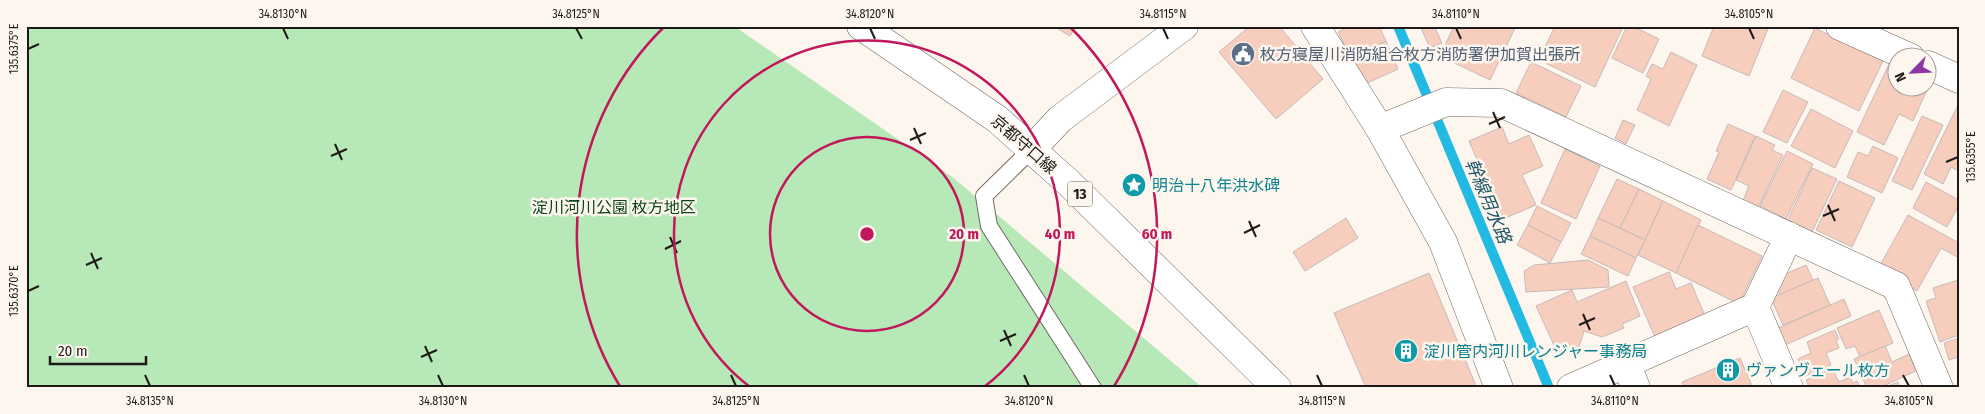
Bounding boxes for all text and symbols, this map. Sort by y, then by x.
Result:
text: 34.8130°N [259,7,307,21]
text: 34.8125°N [552,7,600,21]
text: 34.8120°N [846,7,894,21]
text: 34.8115°N [1140,7,1186,21]
text: 34.8110°N [1432,7,1480,21]
text: 34.8105°N [1725,7,1773,21]
text: 135.6375°E [7,23,21,74]
public building icon: 枚方寝屋川消防組合枚方消防署伊加賀出張所 [1230,41,1256,67]
place label: 枚方寝屋川消防組合枚方消防署伊加賀出張所 [1260,45,1580,64]
north arrow [1888,48,1938,98]
text: N [1891,70,1910,84]
street label: 京都守口線 [987,111,1060,178]
text: 135.6355°E [1964,131,1978,183]
water label: 幹線用水路 [1460,155,1516,249]
place icon: 明治十八年洪水碑 [1121,172,1147,198]
place label: 明治十八年洪水碑 [1152,176,1280,195]
road number: 13 [1068,182,1092,206]
park label: 淀川河川公園 枚方地区 [532,198,696,217]
centre of rings [858,225,876,243]
text: 20 m [948,225,979,243]
text: 40 m [1045,225,1075,243]
text: 60 m [1142,225,1172,243]
text: 135.6370°E [7,265,21,317]
scale bar [50,334,146,366]
building icon: 淀川管内河川レンジャー事務局 [1393,338,1419,364]
text: 20 m [58,342,88,360]
place label: 淀川管内河川レンジャー事務局 [1424,342,1647,361]
building icon: ヴァンヴェール枚方 [1715,357,1741,383]
place label: ヴァンヴェール枚方 [1746,361,1890,380]
text: 34.8135°N [126,394,174,408]
text: 34.8130°N [419,394,467,408]
text: 34.8125°N [712,394,760,408]
text: 34.8120°N [1005,394,1053,408]
text: 34.8115°N [1299,394,1345,408]
text: 34.8110°N [1591,394,1639,408]
text: 34.8105°N [1885,394,1933,408]

